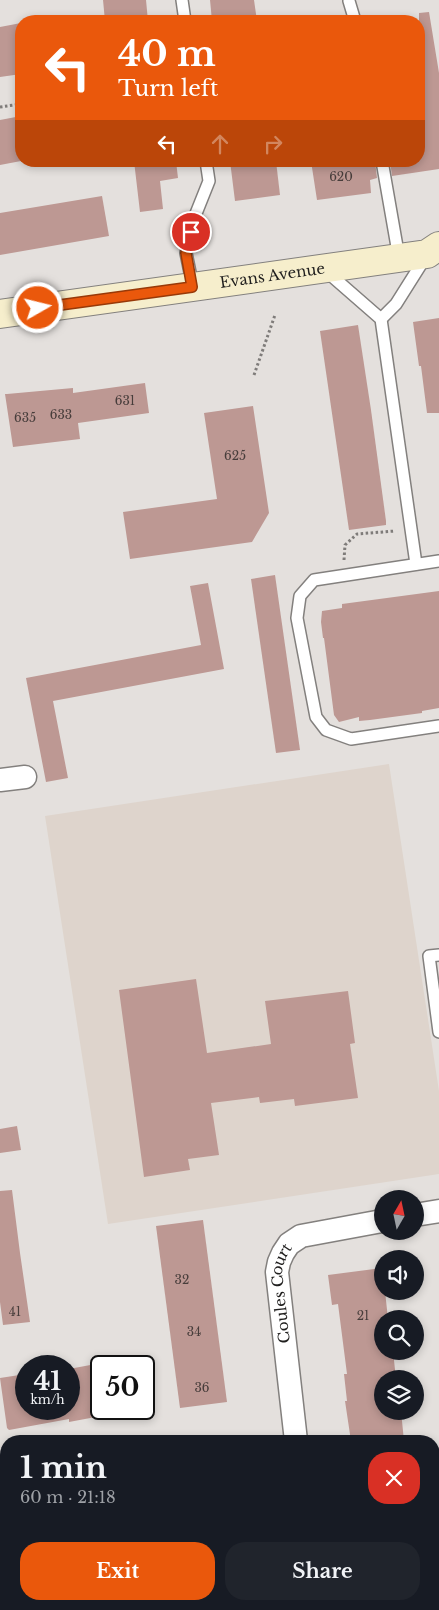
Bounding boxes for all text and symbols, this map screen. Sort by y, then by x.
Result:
text: 40 m [118,32,216,75]
icon: left [35,35,100,100]
text: Turn left [118,75,218,102]
icon: left [153,130,181,158]
icon: ahead [206,130,234,158]
icon: right [259,130,287,158]
house number: 620 [329,169,353,184]
pin [170,211,212,253]
icon: arrive [177,218,205,246]
street label: Evans Avenue [218,258,326,292]
position arrow [11,281,63,333]
house number: 631 [115,393,135,408]
house number: 633 [50,407,72,422]
house number: 635 [14,410,36,425]
house number: 625 [224,448,246,463]
north arrow [374,1190,424,1240]
map controls [374,1190,424,1420]
street label: Coules Court [267,1239,296,1344]
button: sound [374,1250,424,1300]
house number: 32 [175,1272,189,1287]
house number: 41 [9,1304,21,1319]
house number: 21 [357,1308,369,1323]
button: search [374,1310,424,1360]
house number: 34 [187,1324,201,1339]
speed limit sign: 50 [90,1355,155,1420]
text: 41 [34,1366,61,1397]
button: layers [374,1370,424,1420]
house number: 36 [194,1380,210,1395]
text: km/h [30,1392,65,1407]
text: 1 min [20,1449,107,1486]
button: close [368,1452,420,1504]
text: 60 m · 21:18 [20,1487,116,1507]
button: Exit [20,1542,215,1600]
button: Share [225,1542,420,1600]

